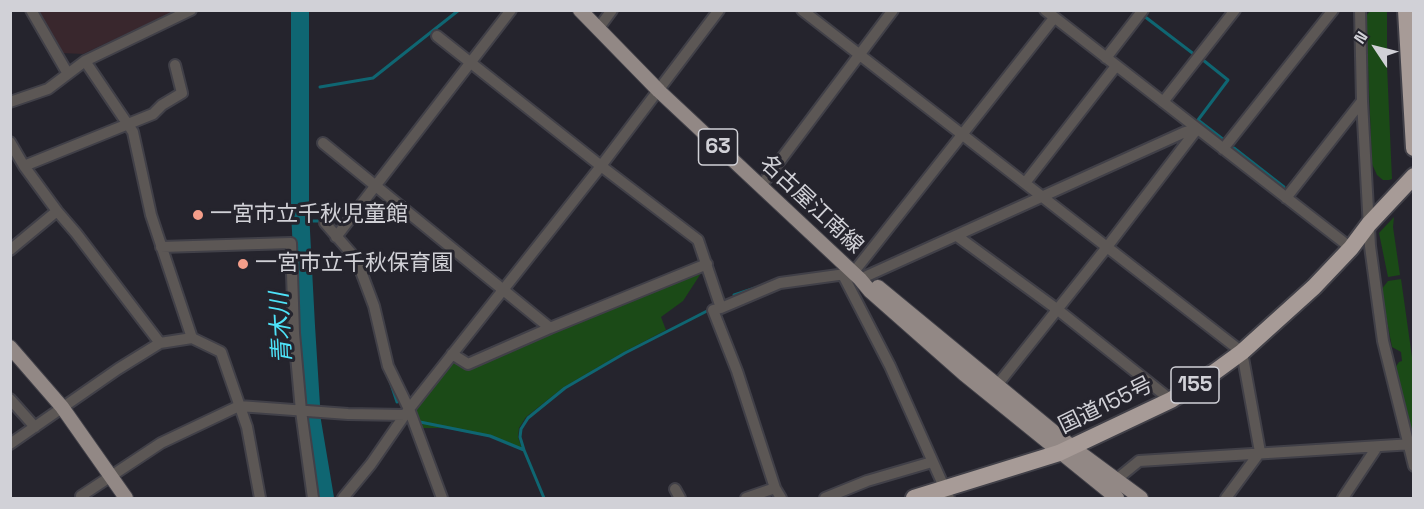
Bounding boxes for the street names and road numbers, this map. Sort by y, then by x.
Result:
road number: 63 [698,129,738,165]
street label: 名古屋江南線 [754,150,868,260]
road number: 155 [1171,367,1219,403]
street label: 国道155号 [1055,372,1157,440]

